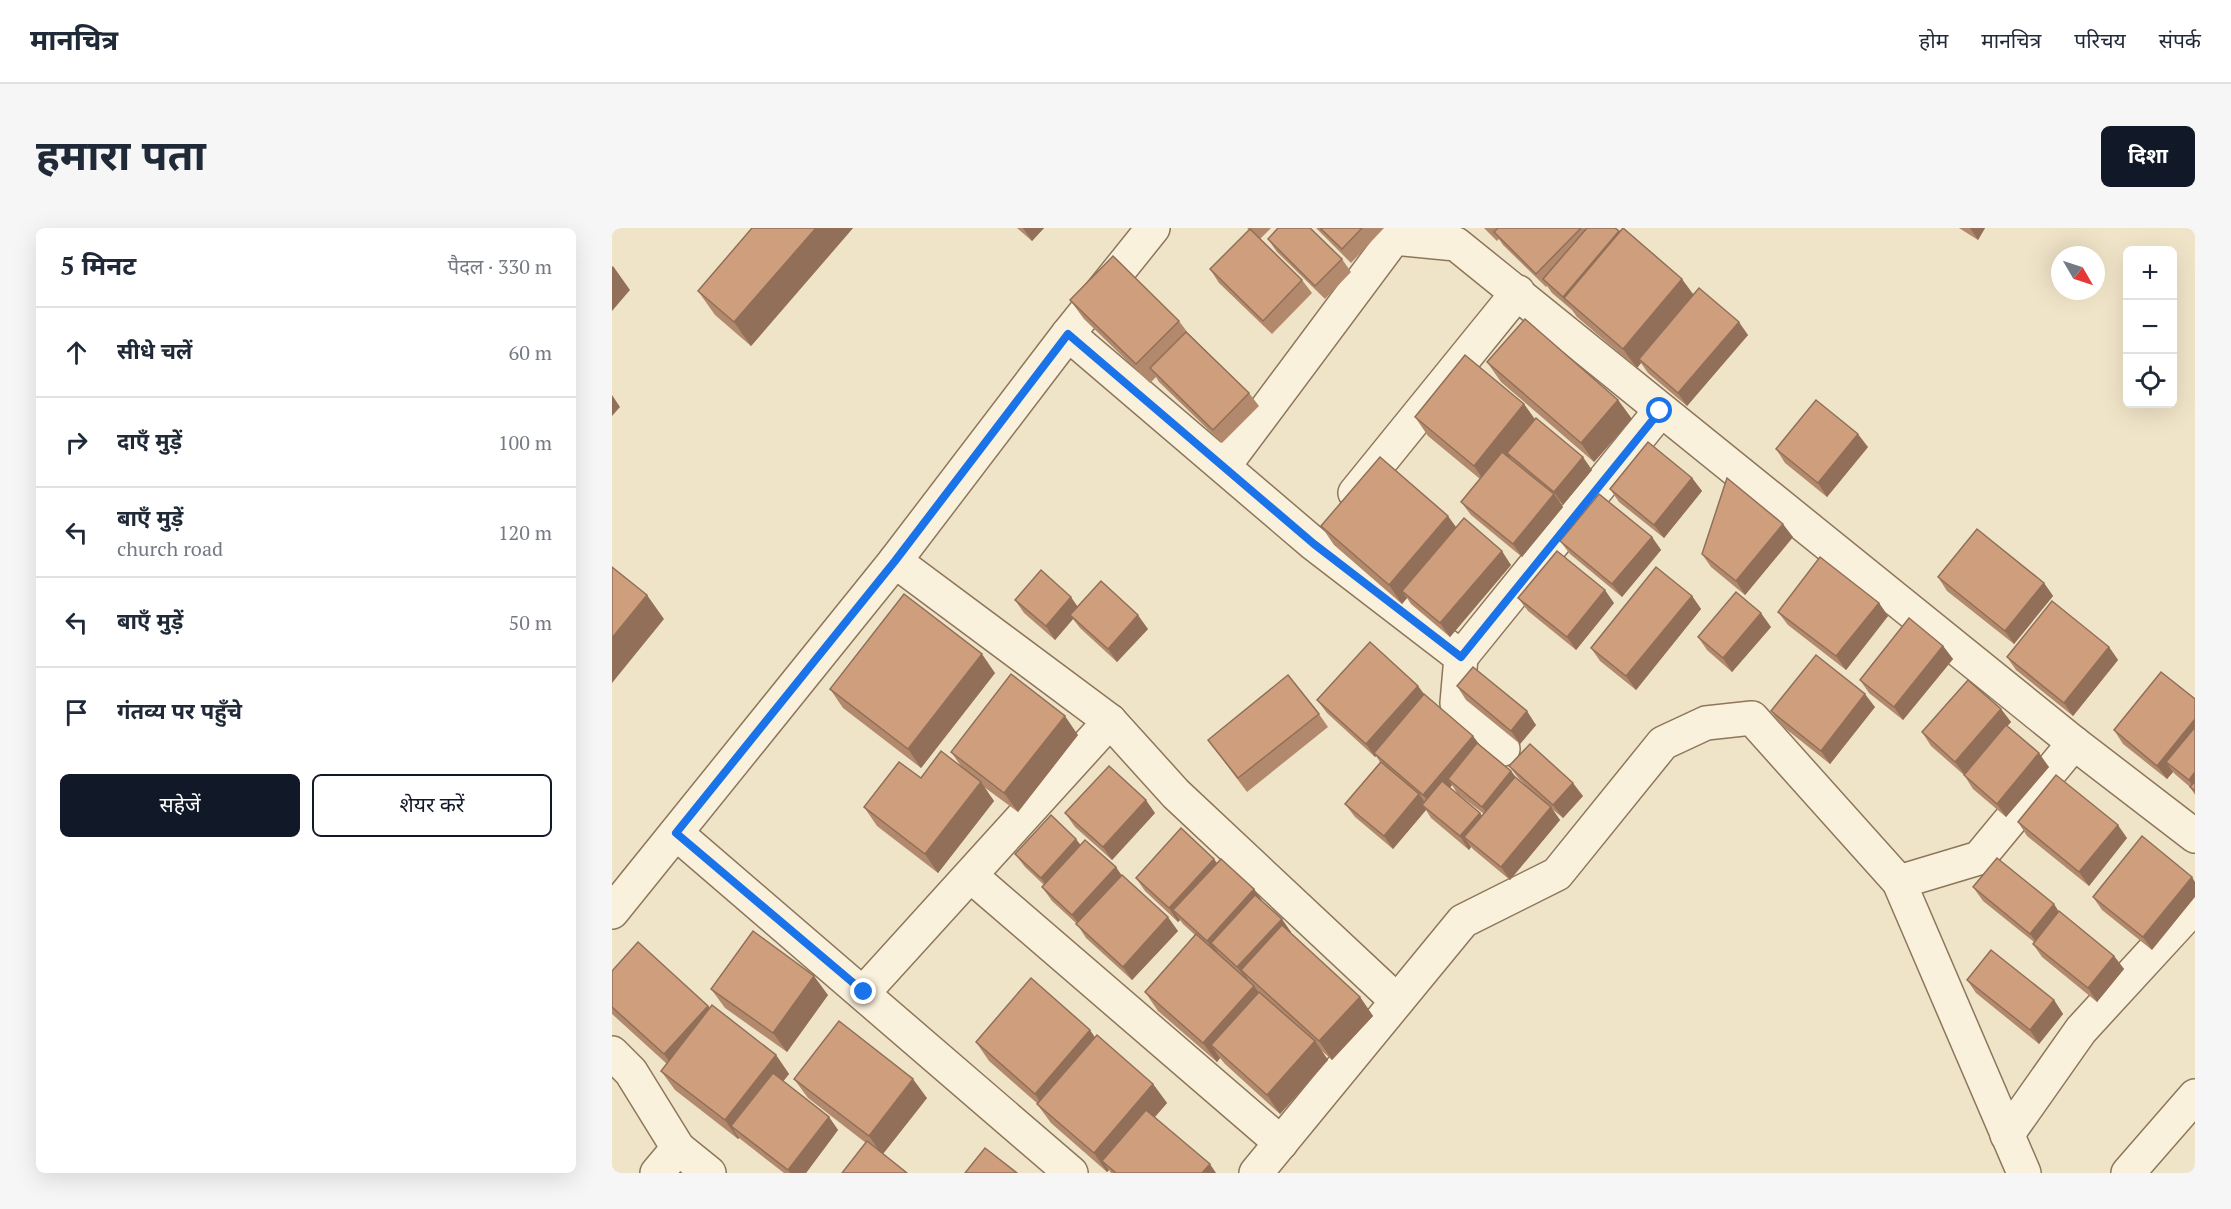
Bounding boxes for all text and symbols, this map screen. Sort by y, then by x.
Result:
text: मानचित्र [30,21,118,58]
text: होम [1919,26,1948,54]
text: मानचित्र [1981,26,2041,54]
text: परिचय [2074,26,2126,54]
text: संपर्क [2159,26,2201,54]
text: हमारा पता [36,126,206,182]
button: दिशा [2101,126,2195,187]
north arrow [2051,246,2105,300]
map controls [2123,246,2177,408]
button: + [2123,246,2177,300]
text: 5 मिनट [60,248,136,282]
text: पैदल · 330 m [448,253,552,280]
button: − [2123,300,2177,354]
icon: ahead [60,336,93,369]
text: सीधे चलें [117,336,192,365]
text: 60 m [509,339,552,366]
button: locate [2123,354,2177,408]
route start [1646,397,1672,423]
icon: right [60,426,93,459]
text: दाएँ मुड़ें [117,426,182,455]
text: 100 m [498,429,552,456]
text: बाएँ मुड़ें [117,503,183,532]
icon: left [60,516,93,549]
text: 120 m [498,519,552,546]
text: church road [117,535,223,562]
icon: left [60,606,93,639]
text: बाएँ मुड़ें [117,606,183,635]
text: 50 m [509,609,552,636]
icon: arrive [60,696,93,729]
text: गंतव्य पर पहुँचे [117,696,242,725]
button: सहेजें [60,774,300,837]
button: शेयर करें [312,774,552,837]
route end [850,978,876,1004]

